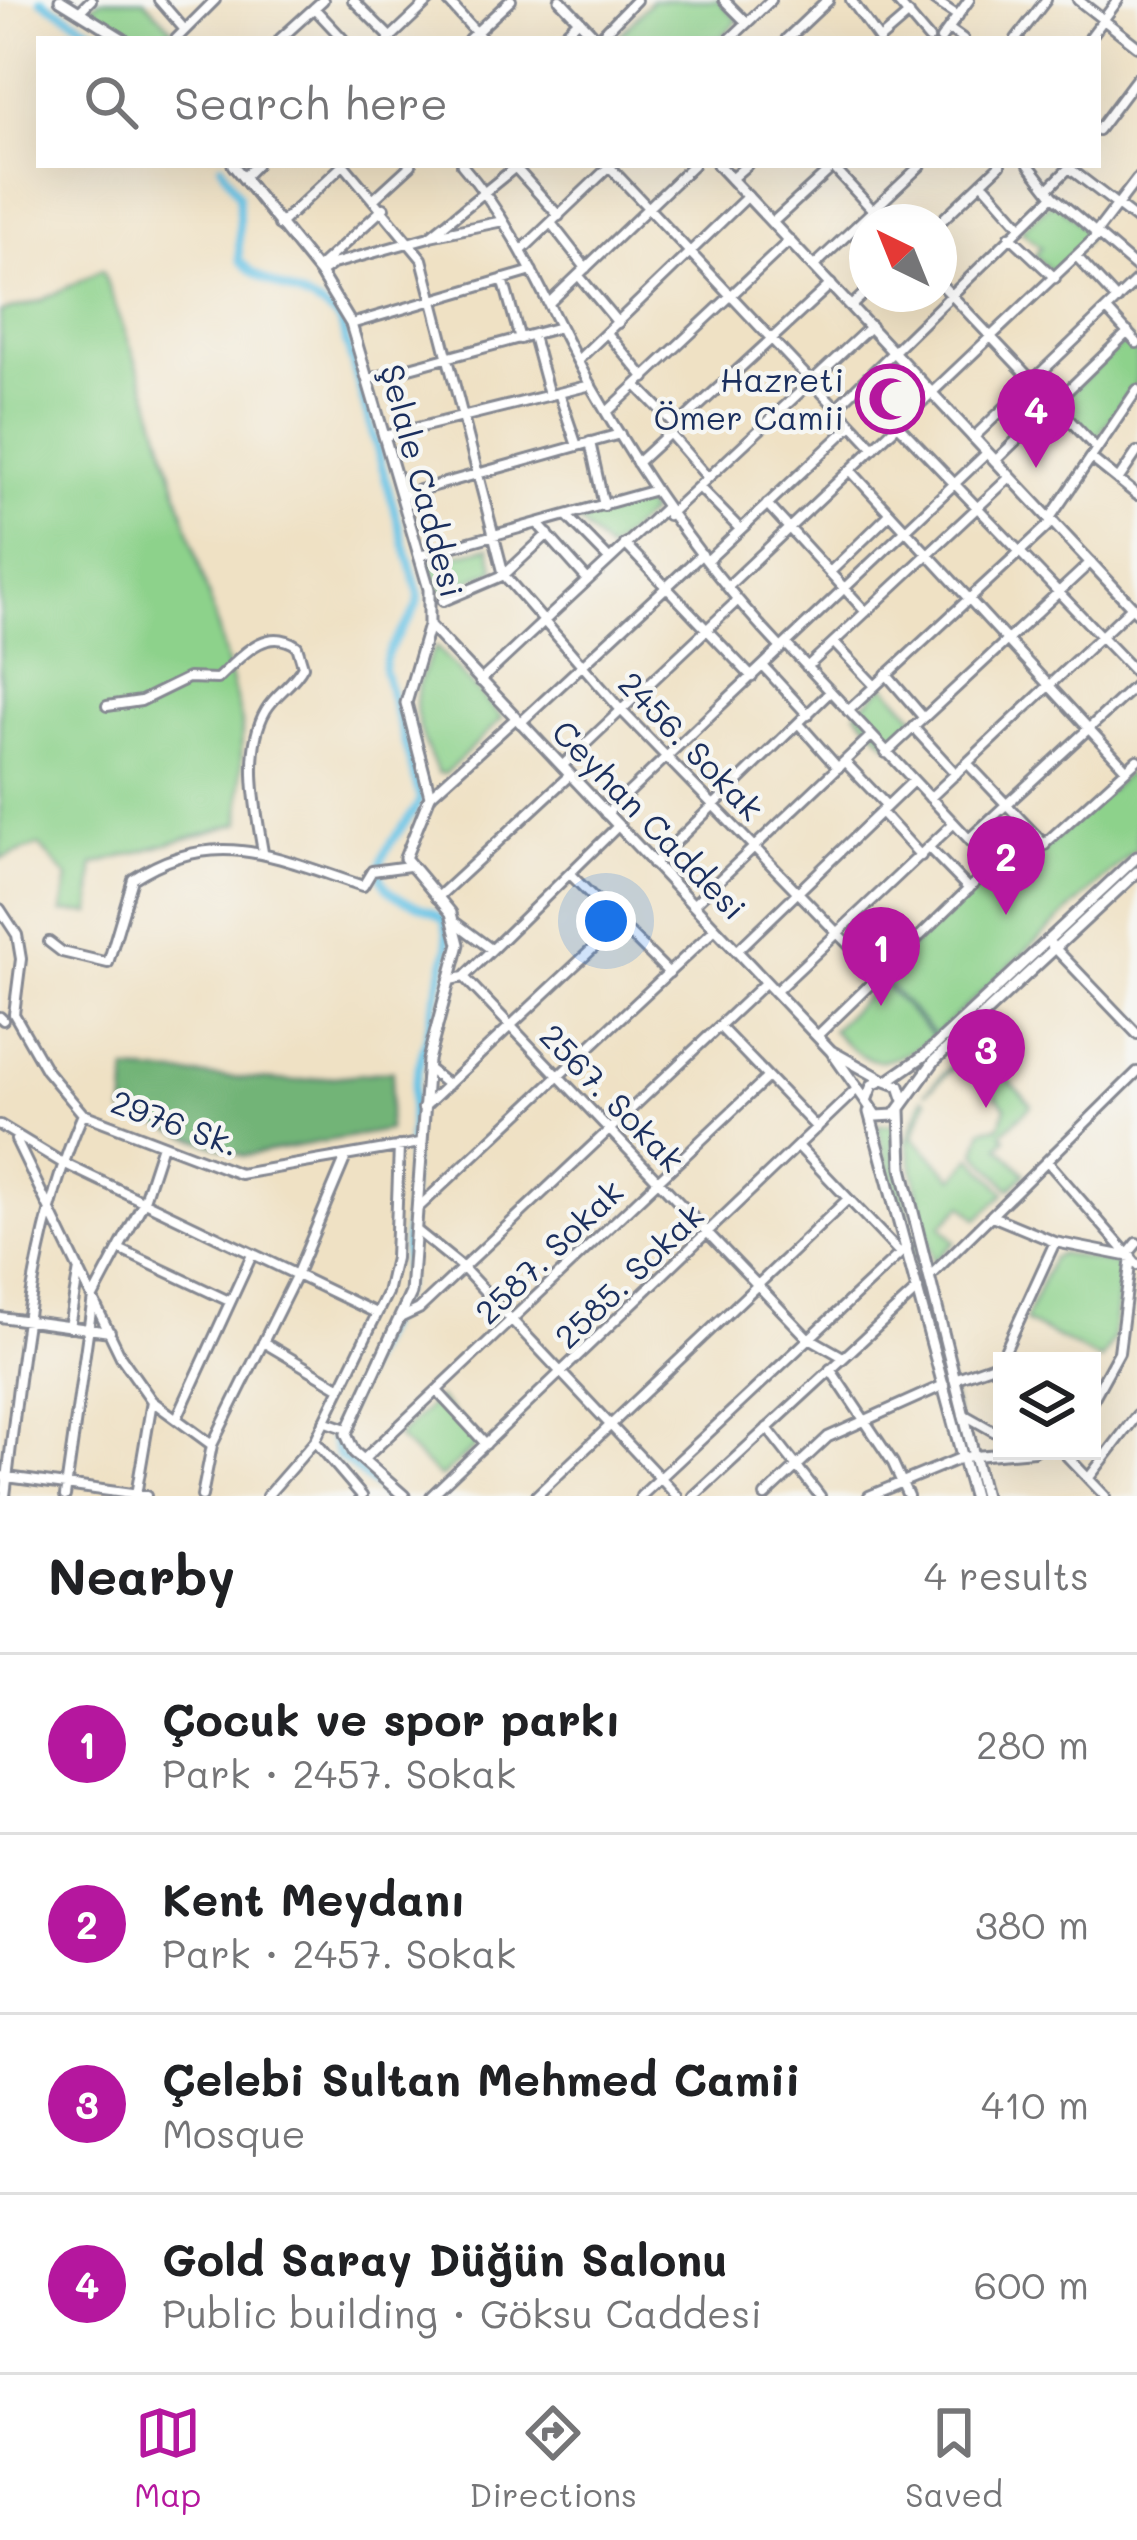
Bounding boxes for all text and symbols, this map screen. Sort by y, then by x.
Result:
search box [36,36,1101,168]
icon: search [78,69,144,135]
text: Search here [174,73,448,131]
north arrow [849,204,957,312]
place label: Hazreti Ömer Camii [653,357,844,438]
street label: Şelale Caddesi [372,359,475,602]
mosque icon: Hazreti Ömer Camii [855,364,925,434]
pin: 4 [997,369,1075,468]
street label: 2456. Sokak [610,661,774,829]
street label: Ceyhan Caddesi [543,710,756,929]
pin: 2 [967,816,1045,915]
your location [576,891,636,951]
pin: 1 [842,907,920,1006]
pin: 3 [947,1009,1025,1108]
street label: 2567. Sokak [532,1014,695,1180]
street label: 2976 Sk. [106,1079,245,1164]
street label: 2587. Sokak [465,1169,631,1332]
street label: 2585. Sokak [544,1193,712,1357]
map controls [993,1352,1101,1460]
button: layers [993,1352,1101,1460]
text: Nearby [48,1541,235,1608]
text: 4 results [924,1549,1089,1600]
text: Çocuk ve spor parkı [162,1689,621,1747]
text: 1 [78,1718,96,1769]
text: 280 m [976,1718,1089,1769]
text: Park · 2457. Sokak [162,1747,516,1798]
text: Kent Meydanı [162,1869,466,1927]
text: 2 [76,1898,98,1949]
text: 380 m [975,1898,1089,1949]
text: Park · 2457. Sokak [162,1927,516,1978]
text: Çelebi Sultan Mehmed Camii [162,2049,801,2107]
text: 3 [75,2078,99,2129]
text: 410 m [981,2078,1089,2129]
text: Mosque [162,2107,306,2158]
text: Gold Saray Düğün Salonu [162,2229,728,2287]
text: 4 [75,2258,99,2309]
text: 600 m [974,2258,1089,2309]
text: Public building · Göksu Caddesi [162,2287,762,2338]
tab: Map [134,2400,201,2515]
tab: Directions [469,2400,637,2515]
tab: Saved [905,2400,1003,2515]

